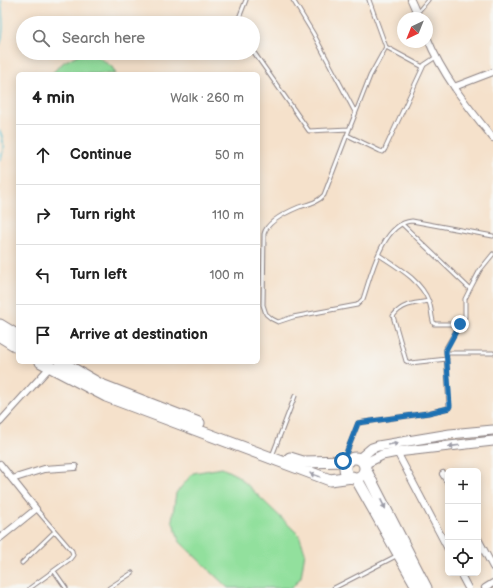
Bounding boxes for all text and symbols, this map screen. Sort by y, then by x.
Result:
north arrow [397,12,433,48]
search box [16,16,260,60]
icon: search [30,27,52,49]
text: Search here [62,29,145,48]
text: 4 min [32,88,75,108]
text: Walk · 260 m [170,90,244,106]
icon: ahead [32,144,54,166]
text: Continue [70,145,132,164]
text: 50 m [215,147,244,163]
icon: right [32,204,54,226]
text: Turn right [70,205,135,224]
text: 110 m [212,207,244,223]
icon: left [32,264,54,286]
text: Turn left [70,265,127,284]
text: 100 m [209,267,244,283]
route end [451,315,469,333]
icon: arrive [32,324,54,346]
text: Arrive at destination [70,325,208,344]
one-way arrow [387,441,400,447]
one-way arrow [448,442,460,449]
route start [334,452,352,470]
map controls [445,468,481,576]
button: + [445,468,481,504]
one-way arrow [308,471,320,477]
one-way arrow [380,498,386,510]
button: − [445,504,481,540]
button: locate [445,540,481,576]

